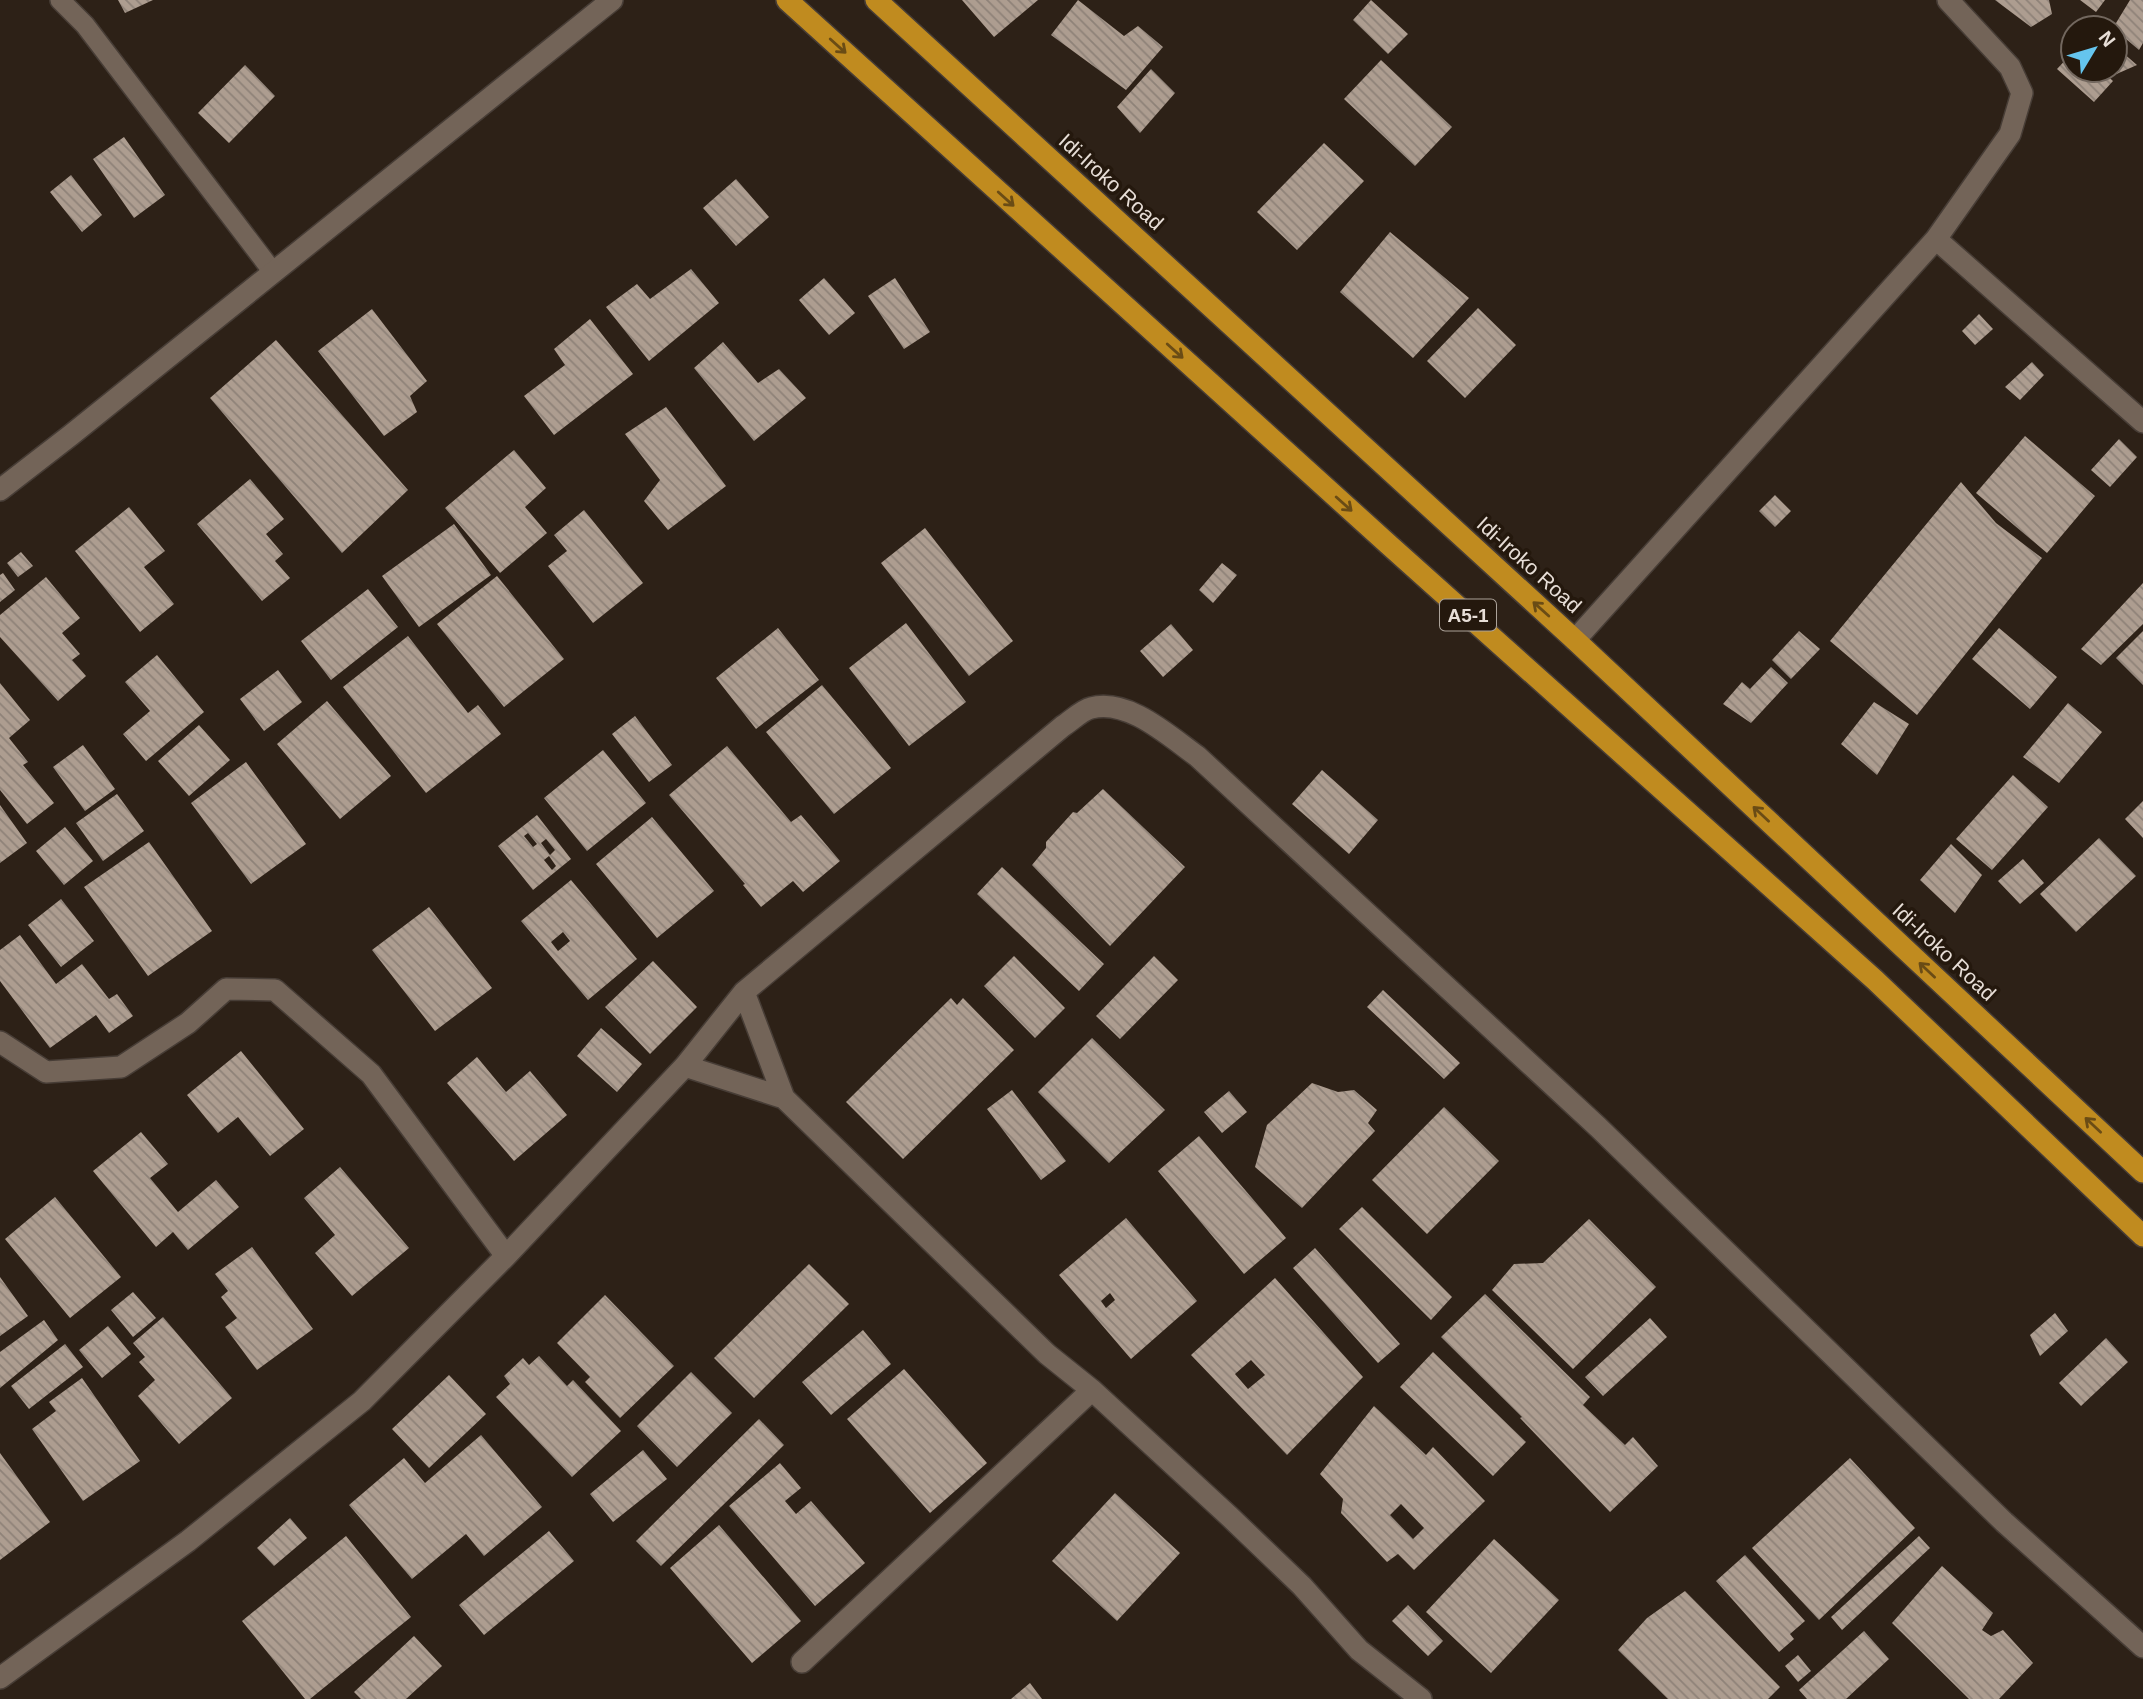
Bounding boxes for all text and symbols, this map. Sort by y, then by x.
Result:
north arrow [2059,14,2129,84]
text: N [2095,27,2120,51]
one-way arrow [829,38,847,54]
street label: Idi-Iroko Road [1055,129,1168,234]
one-way arrow [997,190,1015,206]
one-way arrow [1166,343,1184,359]
one-way arrow [1335,496,1353,512]
street label: Idi-Iroko Road [1473,512,1586,617]
road number: A5-1 [1440,600,1496,630]
one-way arrow [1532,601,1550,617]
one-way arrow [1753,806,1770,823]
street label: Idi-Iroko Road [1888,898,2000,1005]
one-way arrow [1919,961,1936,978]
one-way arrow [2085,1117,2102,1134]

